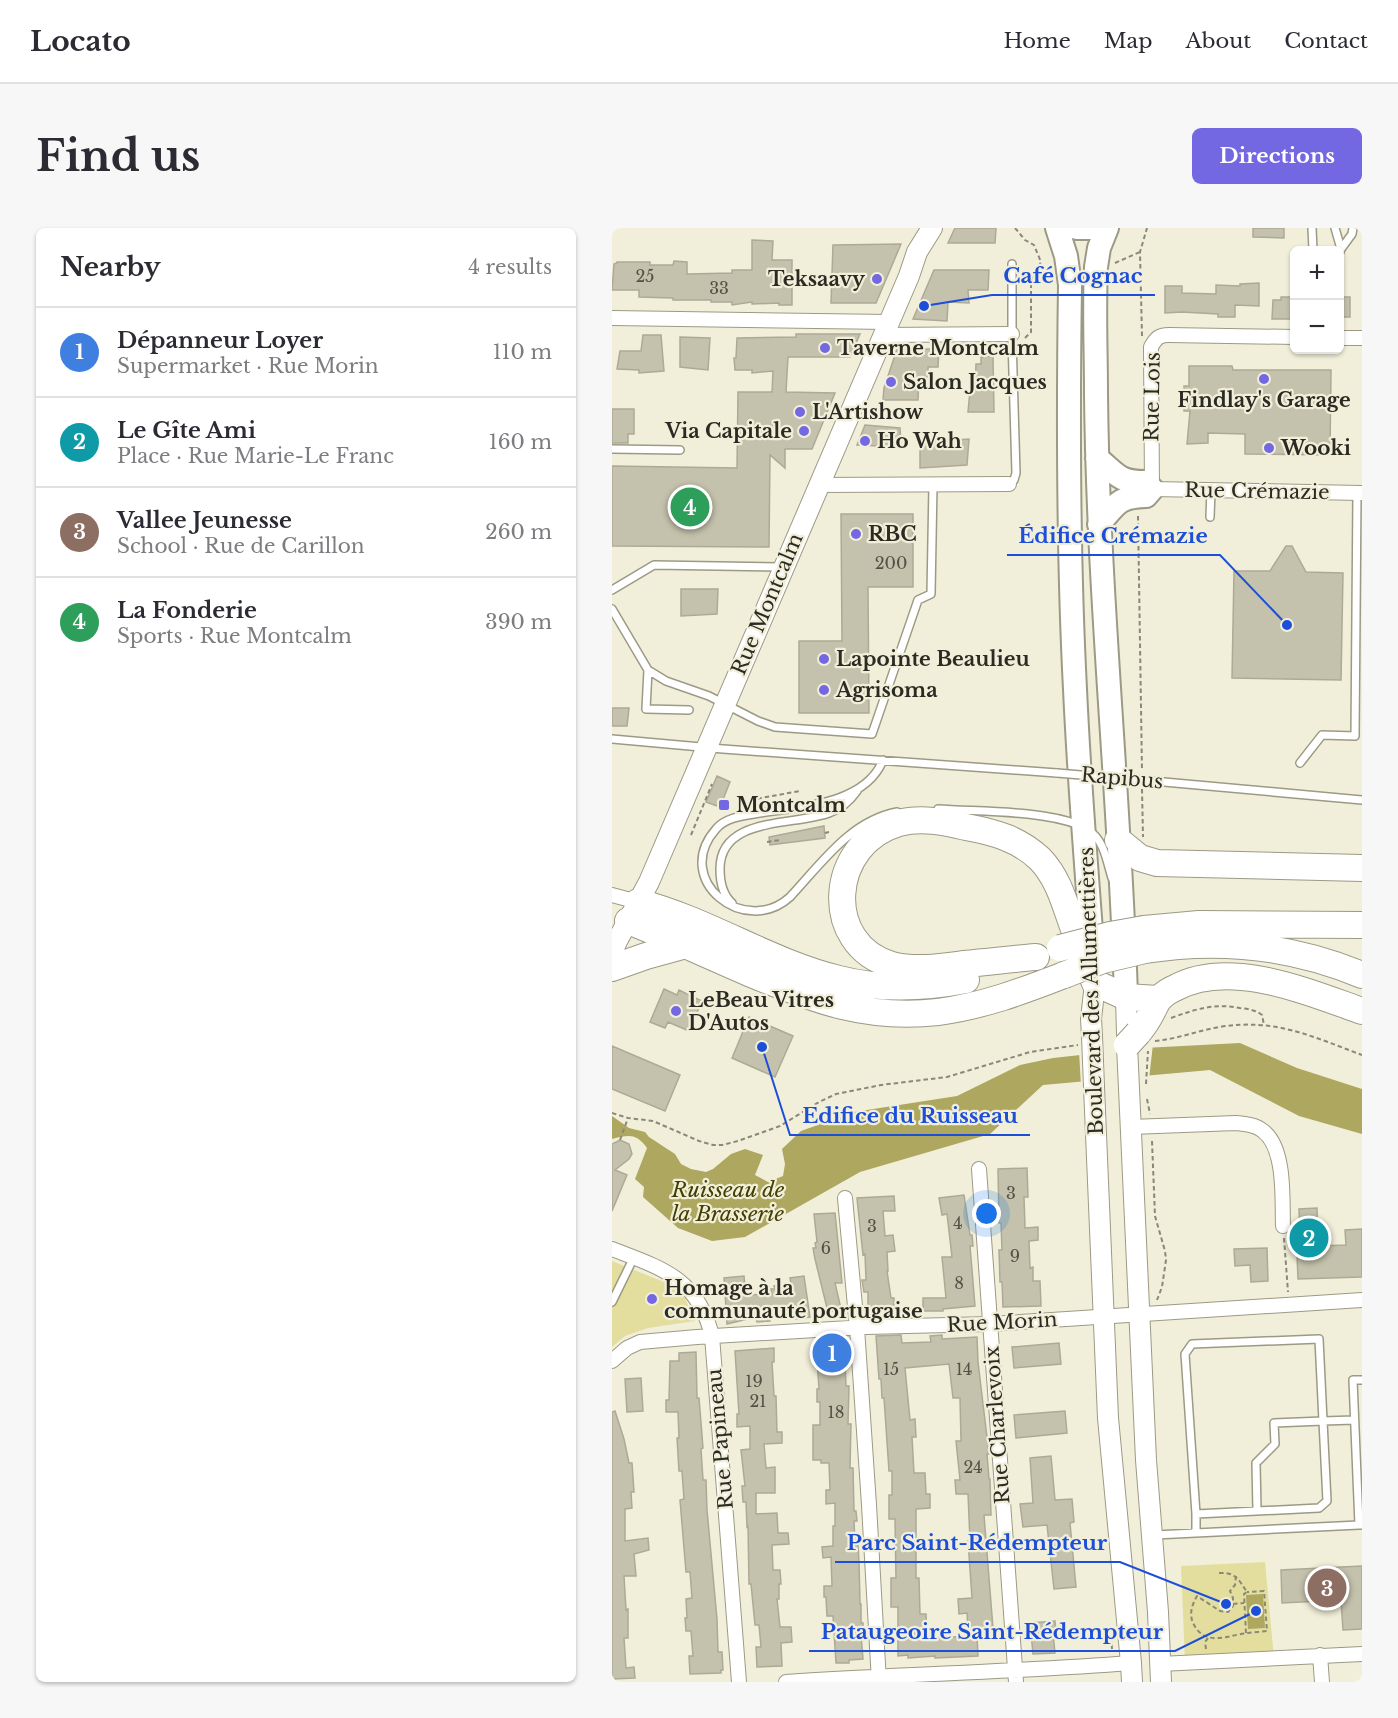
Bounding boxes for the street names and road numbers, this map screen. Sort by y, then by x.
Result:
street label: Rue Lois [1139,352,1165,442]
street label: Rue Crémazie [1184,478,1330,504]
street label: Rue Montcalm [726,529,808,679]
street label: Rapibus [1080,762,1164,794]
street label: Boulevard des Allumettières [1074,847,1108,1135]
street label: Rue Morin [946,1307,1058,1337]
street label: Rue Charlevoix [980,1345,1014,1505]
street label: Rue Papineau [702,1368,738,1510]

